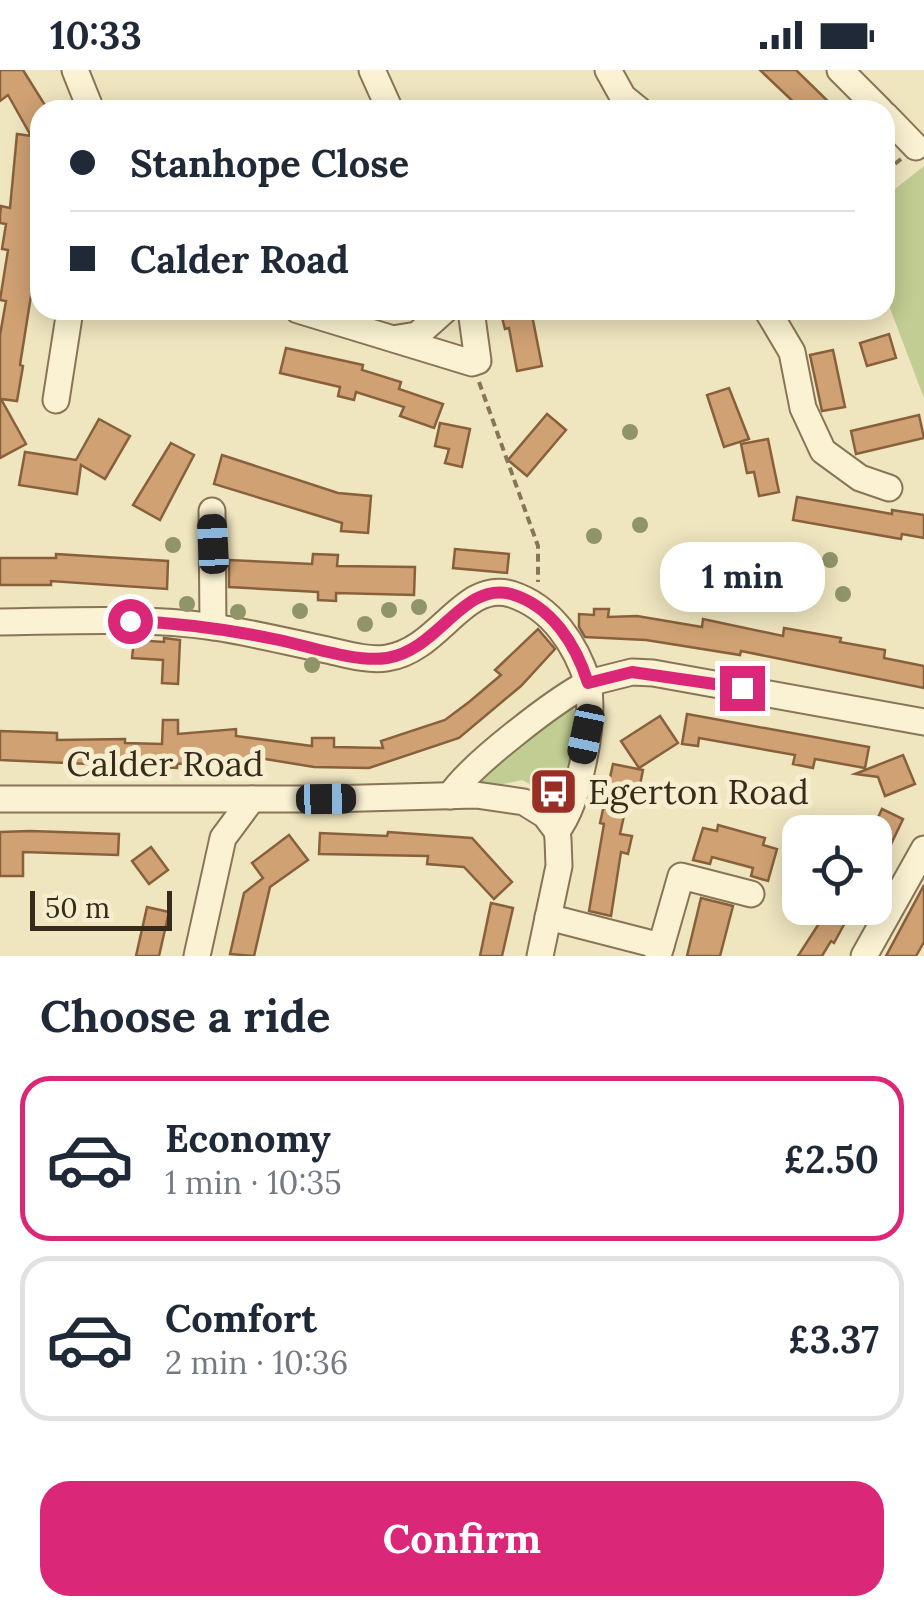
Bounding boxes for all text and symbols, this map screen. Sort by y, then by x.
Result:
text: 10:33 [50,11,142,59]
text: Stanhope Close [130,139,409,187]
text: Calder Road [130,235,349,283]
car [196,513,230,575]
callout: 1 min [660,543,824,613]
text: 1 min [702,556,783,597]
route start [108,599,153,644]
route end [720,666,765,711]
car [565,702,607,766]
street label: Calder Road [66,741,264,786]
bus stop icon: Egerton Road [527,766,579,818]
place label: Egerton Road [588,769,809,814]
car [296,783,356,815]
map controls [782,815,892,925]
button: locate [782,815,892,925]
scale bar [30,886,172,930]
text: 50 m [45,890,110,926]
text: Choose a ride [40,987,330,1044]
icon: car [45,1114,135,1204]
text: Economy [165,1114,331,1162]
text: £2.50 [783,1135,879,1183]
text: 1 min · 10:35 [165,1162,342,1203]
icon: car [45,1294,135,1384]
text: Comfort [165,1294,317,1342]
text: £3.37 [788,1315,879,1363]
text: 2 min · 10:36 [165,1342,348,1383]
button: Confirm [40,1481,884,1596]

